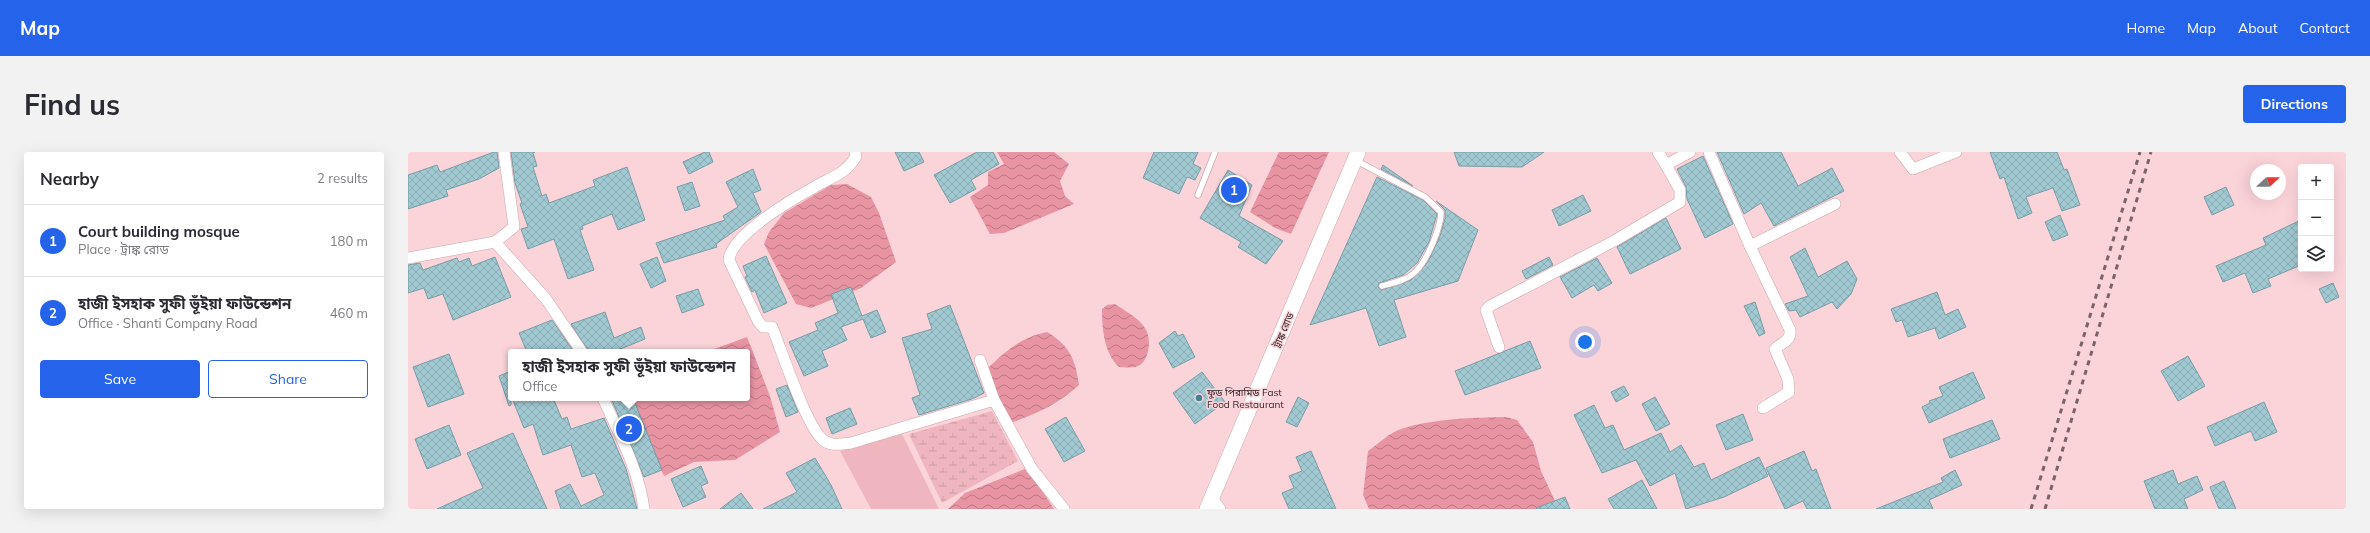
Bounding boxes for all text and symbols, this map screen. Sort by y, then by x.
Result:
text: Map [20,16,60,40]
text: Home [2126,19,2165,37]
text: Map [2187,19,2216,37]
text: About [2238,19,2278,37]
text: Contact [2300,19,2350,37]
button: Directions [2243,85,2346,123]
text: Find us [24,87,120,122]
north arrow [2250,164,2286,200]
map controls [2298,164,2334,272]
button: + [2298,164,2334,200]
text: Nearby [40,168,99,189]
text: 2 results [317,170,368,186]
pin: 1 [1221,175,1247,205]
button: − [2298,200,2334,236]
text: Court building mosque [78,222,240,241]
text: 1 [49,233,57,249]
text: 180 m [330,233,368,249]
button: layers [2298,236,2334,272]
text: Place · ট্রাঙ্ক রোড [78,241,169,257]
text: হাজী ইসহাক সুফী ভূঁইয়া ফাউন্ডেশন [78,294,291,313]
text: 2 [49,305,57,321]
text: 460 m [330,305,368,321]
street label: ট্রাঙ্ক রোড [1270,310,1297,351]
text: Office · Shanti Company Road [78,315,258,331]
your location [1575,332,1595,352]
popup [508,349,750,401]
text: হাজী ইসহাক সুফী ভূঁইয়া ফাউন্ডেশন [522,357,736,376]
button: Save [40,360,200,398]
button: Share [208,360,368,398]
text: Office [522,378,557,394]
place label: ফুড পিরামিড Fast Food Restaurant [1206,386,1284,411]
marker: ফুড পিরামিড Fast Food Restaurant [1194,393,1204,403]
pin: 2 [616,414,642,444]

